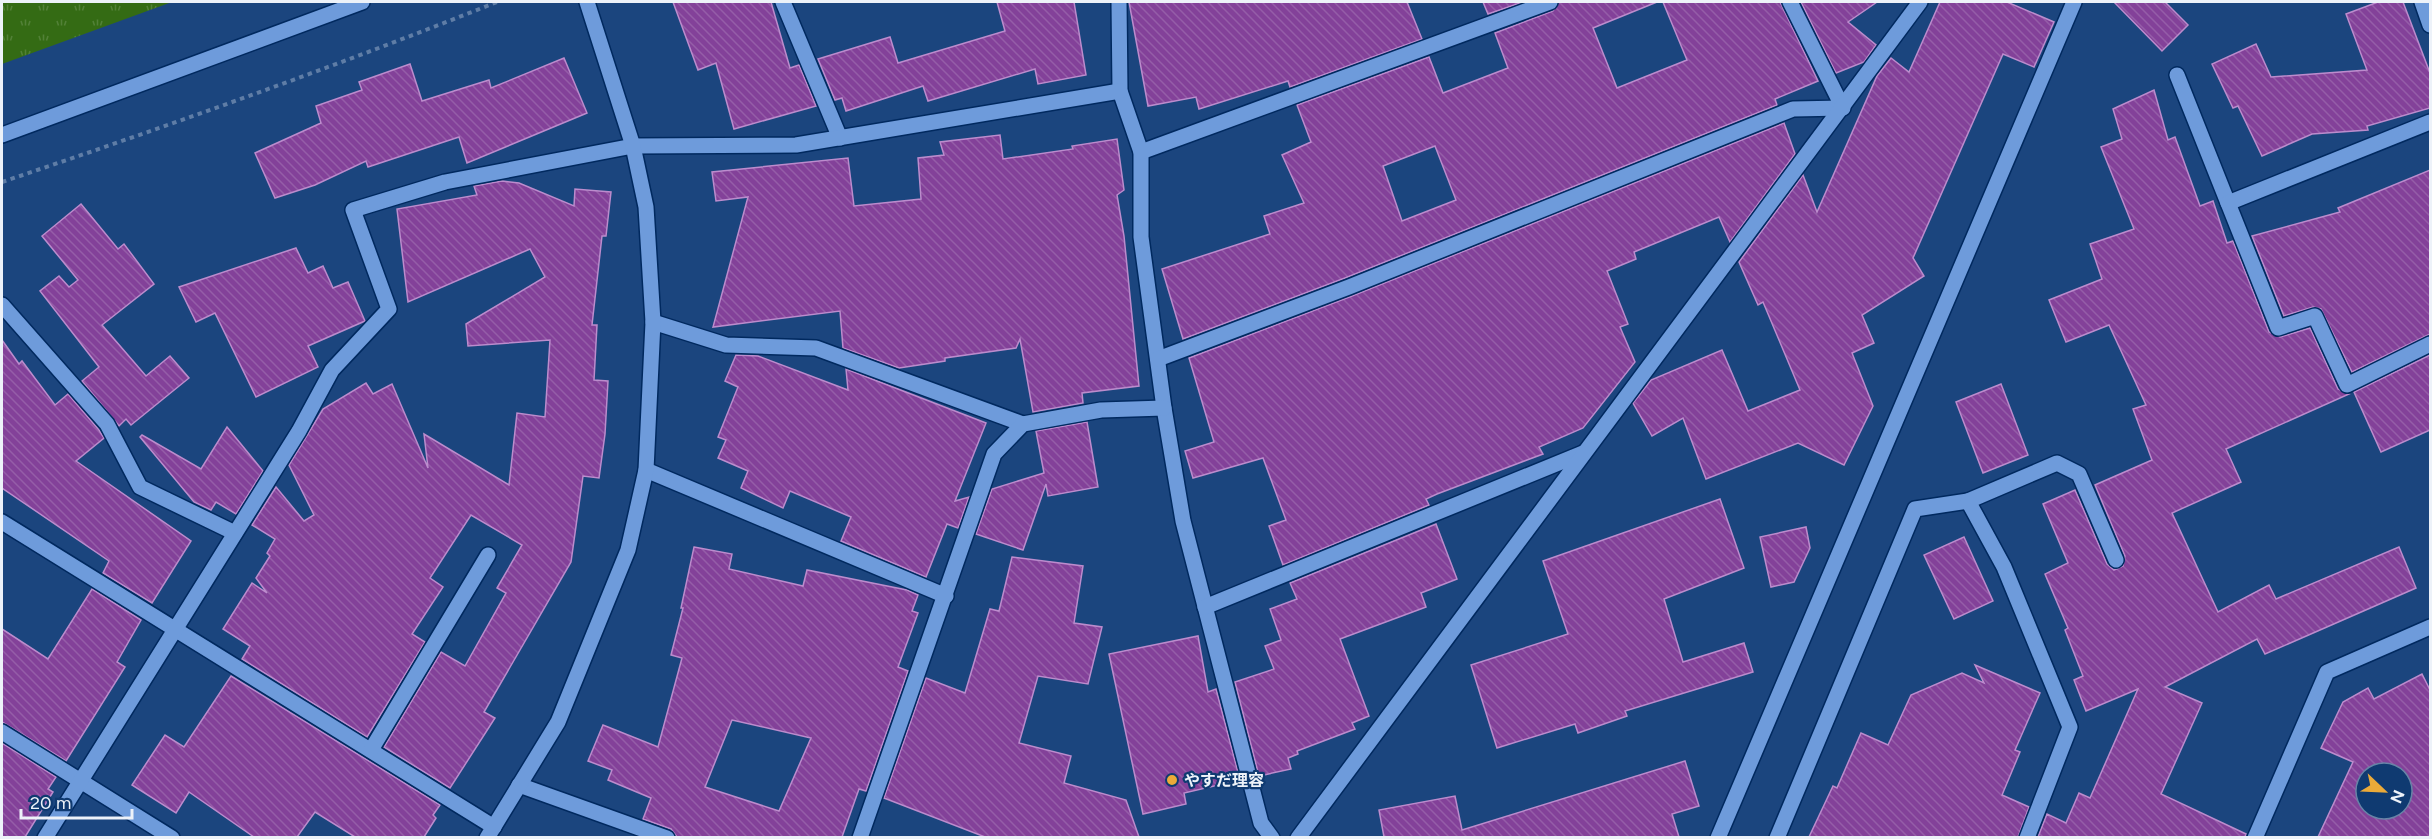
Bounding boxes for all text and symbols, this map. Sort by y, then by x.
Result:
north arrow [2354,761,2414,821]
place label: やすだ理容 [1184,771,1264,790]
marker: やすだ理容 [1165,773,1179,787]
scale bar [21,782,132,820]
text: N [2386,787,2409,806]
text: 20 m [30,792,71,814]

